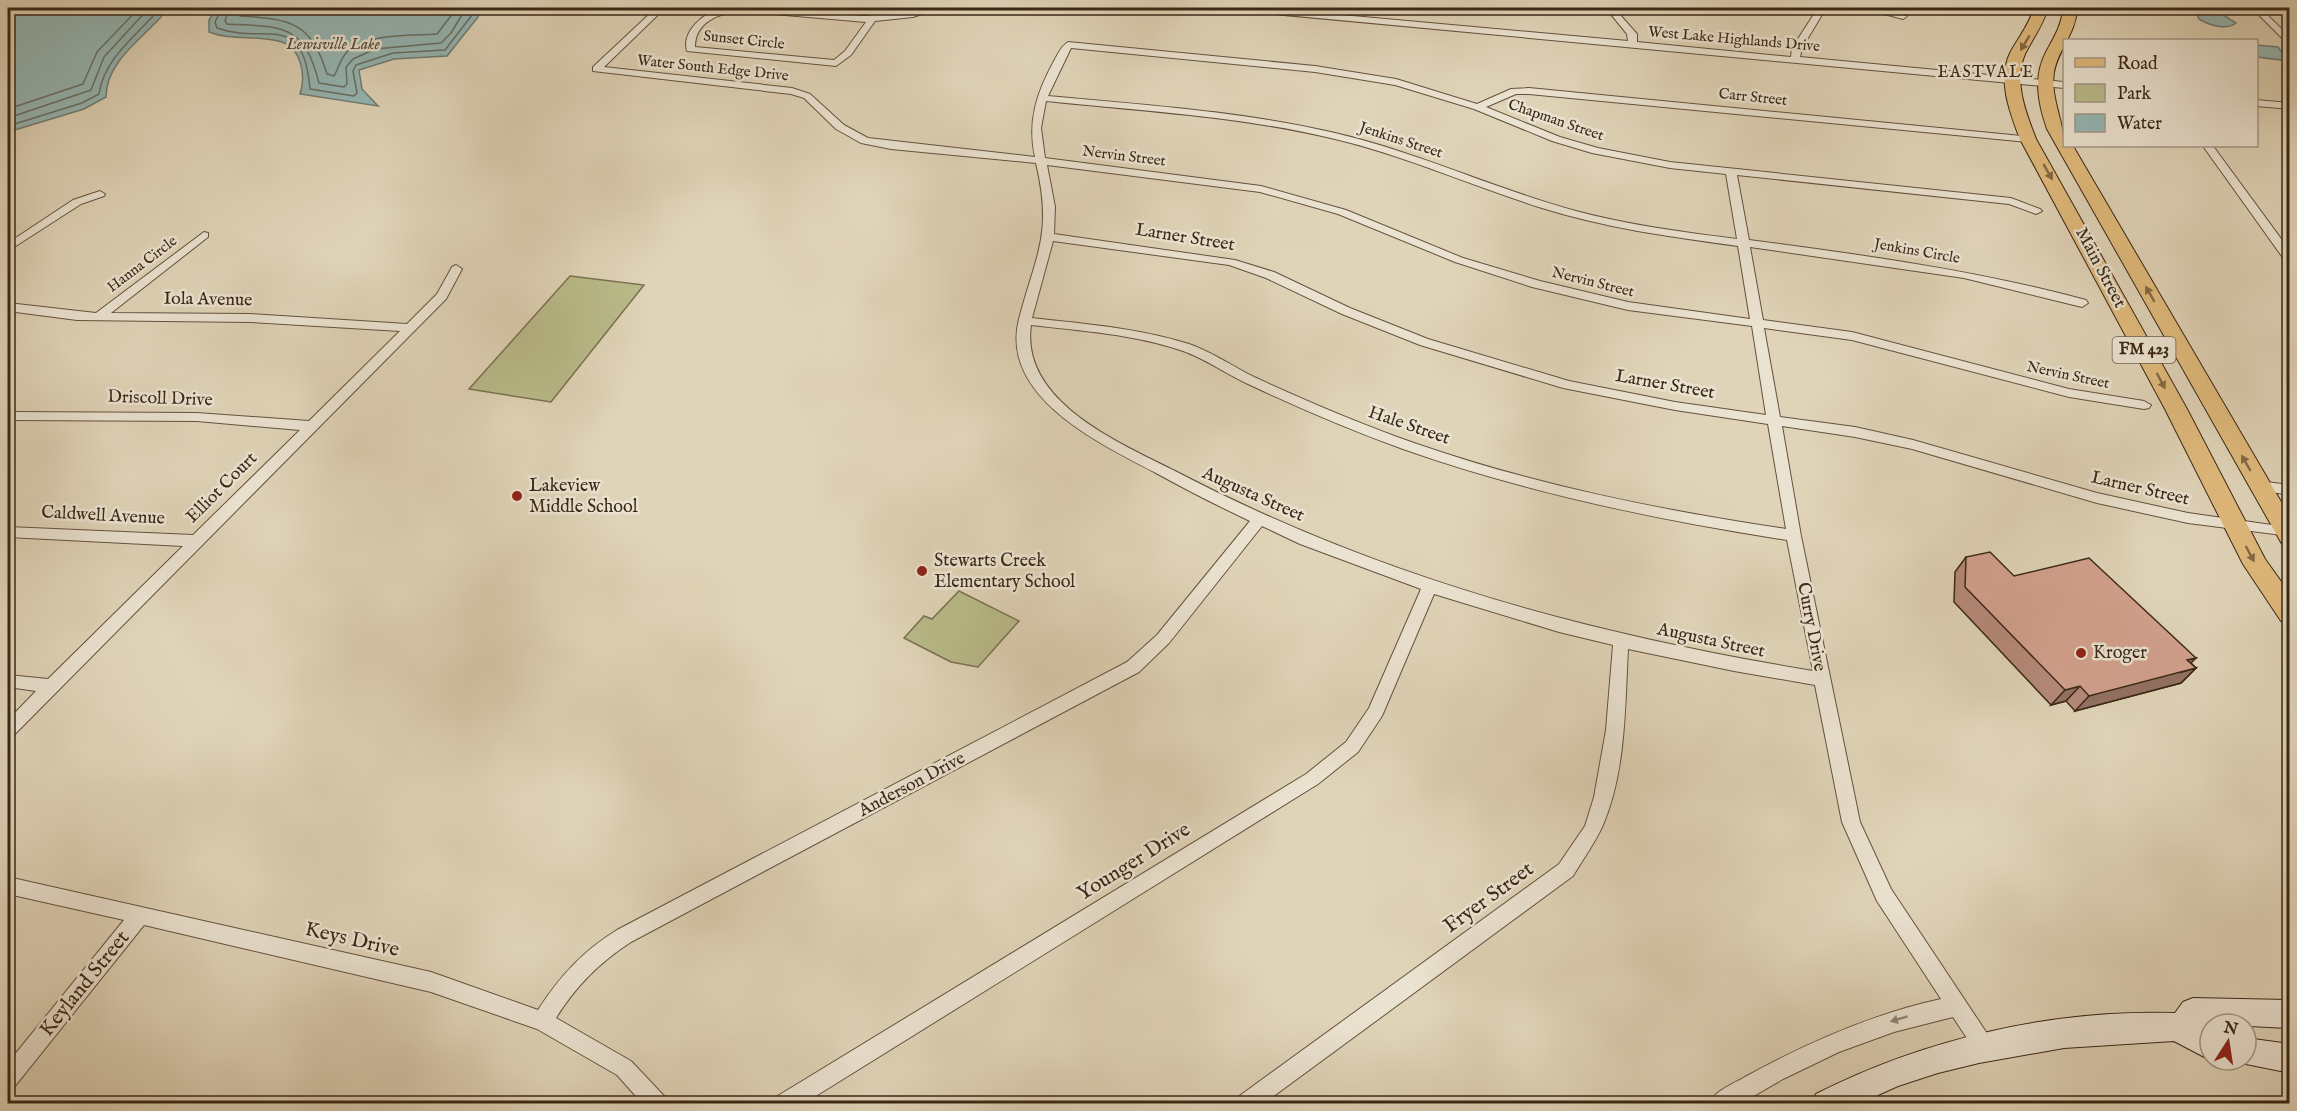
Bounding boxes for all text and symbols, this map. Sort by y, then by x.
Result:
street label: West Lake Highlands Drive [1647,22,1821,56]
street label: Sunset Circle [702,26,786,54]
water label: Lewisville Lake [285,35,380,55]
one-way arrow [2019,35,2030,51]
legend [2063,39,2258,147]
street label: Water South Edge Drive [636,51,790,85]
text: Road [2117,53,2158,76]
district label: EASTVALE [1937,63,2035,83]
text: Park [2117,83,2152,106]
street label: Carr Street [1718,84,1788,110]
street label: Chapman Street [1506,95,1606,145]
text: Water [2117,113,2162,136]
street label: Jenkins Street [1355,117,1445,162]
street label: Nervin Street [1081,141,1167,171]
one-way arrow [2043,164,2053,181]
street label: Larner Street [1134,219,1236,257]
street label: Main Street [2069,224,2131,312]
street label: Hanna Circle [103,231,181,296]
street label: Jenkins Circle [1871,234,1961,268]
street label: Nervin Street [1550,263,1636,301]
one-way arrow [2145,285,2155,302]
street label: Iola Avenue [163,288,253,312]
road number: FM 423 [2112,337,2176,363]
street label: Nervin Street [2025,357,2111,393]
street label: Larner Street [1614,365,1716,405]
one-way arrow [2156,373,2166,390]
street label: Driscoll Drive [107,386,213,412]
street label: Hale Street [1365,401,1453,451]
street label: Elliot Court [182,448,262,528]
one-way arrow [2241,455,2252,471]
street label: Augusta Street [1197,462,1308,528]
street label: Larner Street [2089,467,2191,511]
place label: Lakeview Middle School [529,475,638,519]
marker: Lakeview Middle School [510,489,524,503]
street label: Caldwell Avenue [41,501,165,531]
one-way arrow [2245,546,2255,563]
place label: Stewarts Creek Elementary School [934,550,1075,594]
marker: Stewarts Creek Elementary School [915,564,929,578]
street label: Curry Drive [1791,581,1831,673]
street label: Augusta Street [1654,618,1767,664]
place label: Kroger [2093,642,2147,665]
marker: Kroger [2074,646,2088,660]
street label: Anderson Drive [854,747,969,823]
street label: Younger Drive [1072,816,1196,908]
street label: Fryer Street [1439,856,1539,940]
street label: Keys Drive [302,916,402,964]
street label: Keyland Street [34,925,136,1043]
north arrow [2198,1012,2258,1072]
one-way arrow [1890,1015,1908,1024]
text: N [2221,1018,2240,1041]

